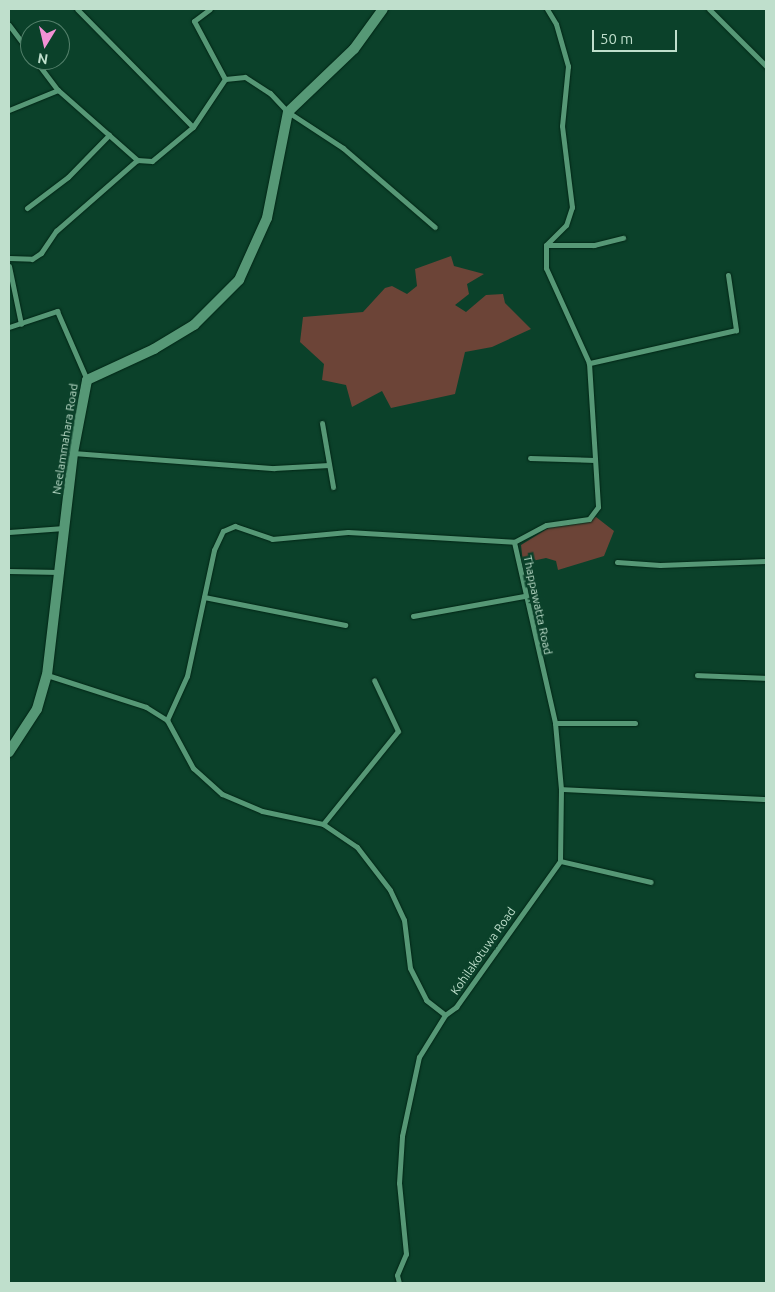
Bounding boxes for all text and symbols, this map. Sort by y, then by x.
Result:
north arrow [20,20,70,70]
scale bar [595,20,680,52]
text: 50 m [600,30,633,47]
text: N [36,50,49,68]
street label: Neelammahara Road [49,382,81,496]
street label: Thappawatta Road [520,554,556,656]
street label: Kohilakotuwa Road [447,904,519,998]

